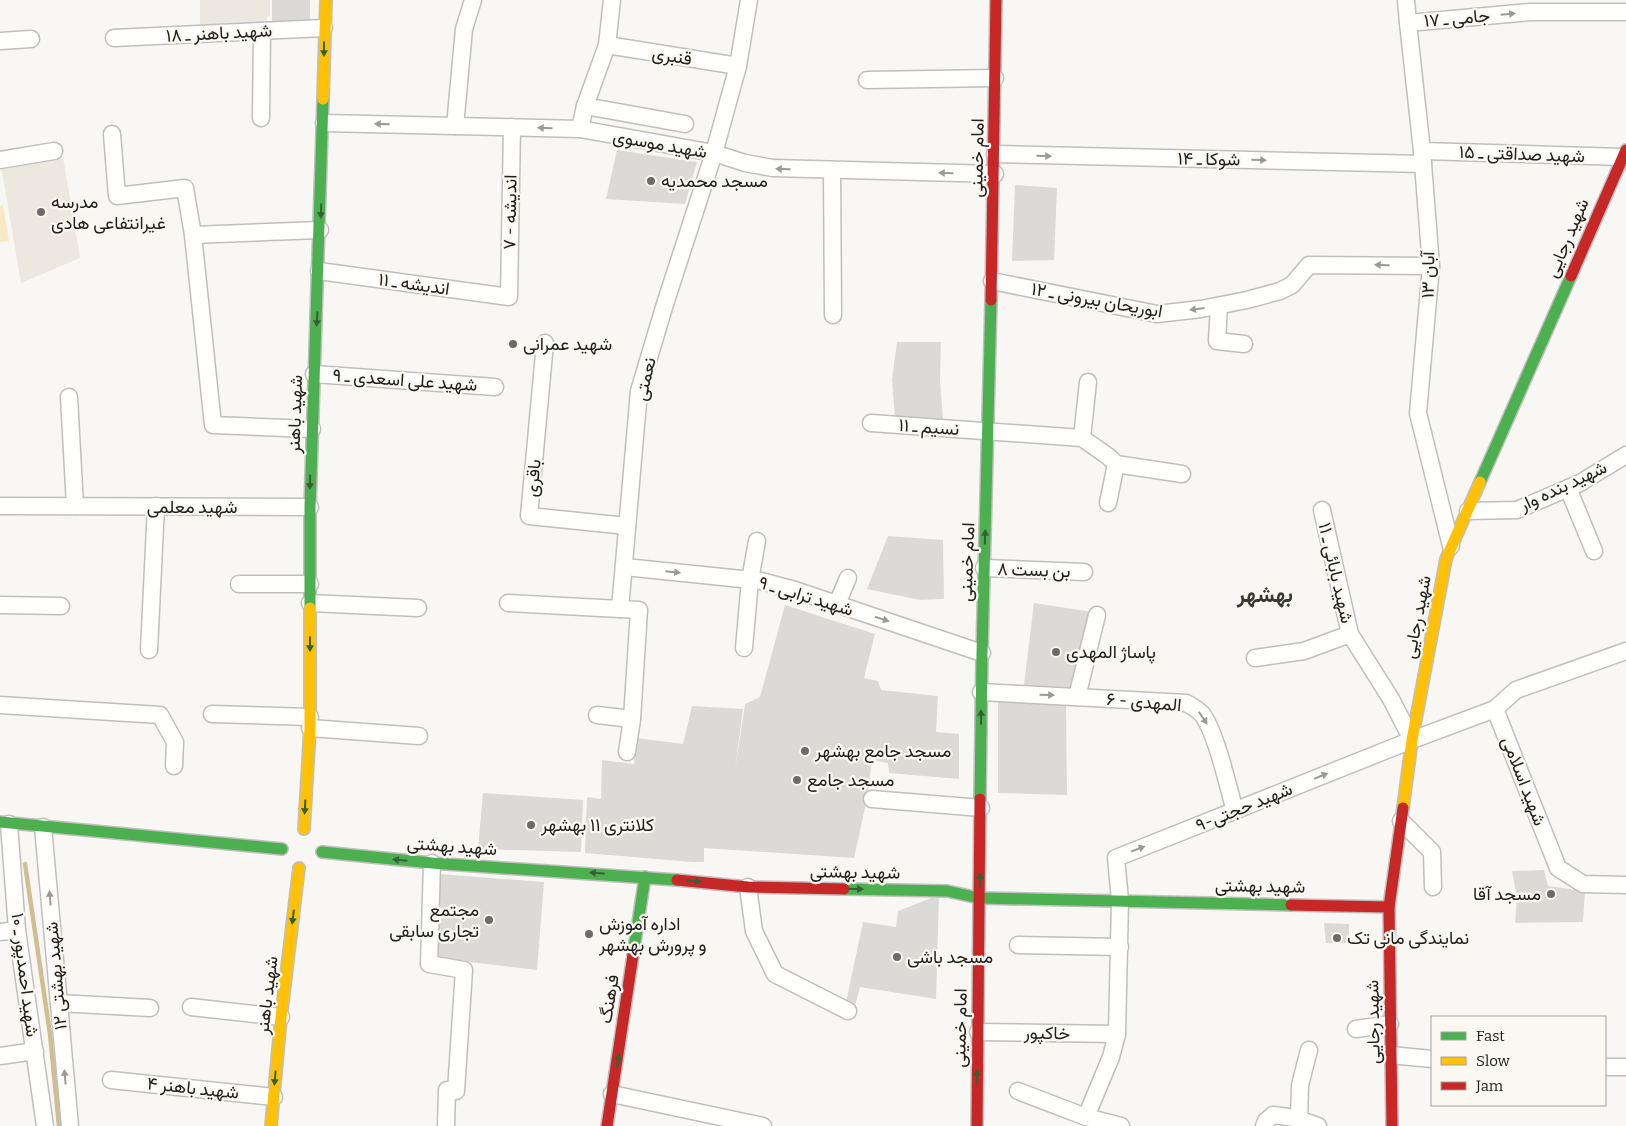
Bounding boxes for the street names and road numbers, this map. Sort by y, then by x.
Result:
street label: جامی ـ ۱۷ [1423,4,1491,32]
street label: شهید باهنر ـ ۱۸ [165,19,273,47]
street label: قنبری [650,42,694,70]
street label: امام خمینی [965,118,990,198]
street label: شهید موسوی [611,125,709,163]
street label: شهید صداقتی ـ ۱۵ [1459,141,1585,167]
street label: شوکا ـ ۱۴ [1178,147,1240,171]
street label: اندیشه - ۷ [498,174,522,250]
street label: شهید رجایی [1540,195,1594,281]
street label: ۱۳ آبان [1417,249,1439,299]
street label: اندیشه ـ ۱۱ [377,268,451,300]
street label: ابوریحان بیرونی ـ ۱۲ [1030,278,1164,322]
street label: نعمتی [629,355,661,403]
street label: شهید علی اسعدی ـ ۹ [332,364,478,396]
street label: شهید باهنر [283,374,307,455]
street label: نسیم ـ ۱۱ [898,414,960,441]
street label: شهید بنده وار [1515,456,1610,516]
street label: باقری [520,458,546,498]
street label: شهید معلمی [147,496,237,518]
street label: شهید بابائی ـ ۱۱ [1314,521,1358,625]
street label: امام خمینی [955,522,980,602]
street label: بن بست ۸ [997,558,1071,582]
street label: شهید ترابی ـ ۹ [756,571,856,621]
street label: شهید رجایی [1398,574,1436,660]
street label: المهدی - ۶ [1106,688,1182,716]
street label: شهید اسلامی [1497,733,1551,829]
street label: شهید حجتی-۹ [1192,778,1296,836]
street label: شهید بهشتی [406,832,498,860]
street label: شهید بهشتی [810,860,900,884]
street label: شهید بهشتی [1215,874,1305,898]
street label: شهید احمدپور ـ ۱۰ [5,912,44,1038]
street label: شهید بهشتی ۱۲ [40,921,72,1031]
street label: شهید باهنر [251,955,283,1036]
street label: فرهنگ [594,973,624,1025]
street label: شهید رجایی [1361,980,1385,1064]
street label: امام خمینی [948,988,973,1068]
street label: خاکپور [1023,1022,1070,1045]
street label: شهید باهنر ۴ [146,1072,240,1104]

